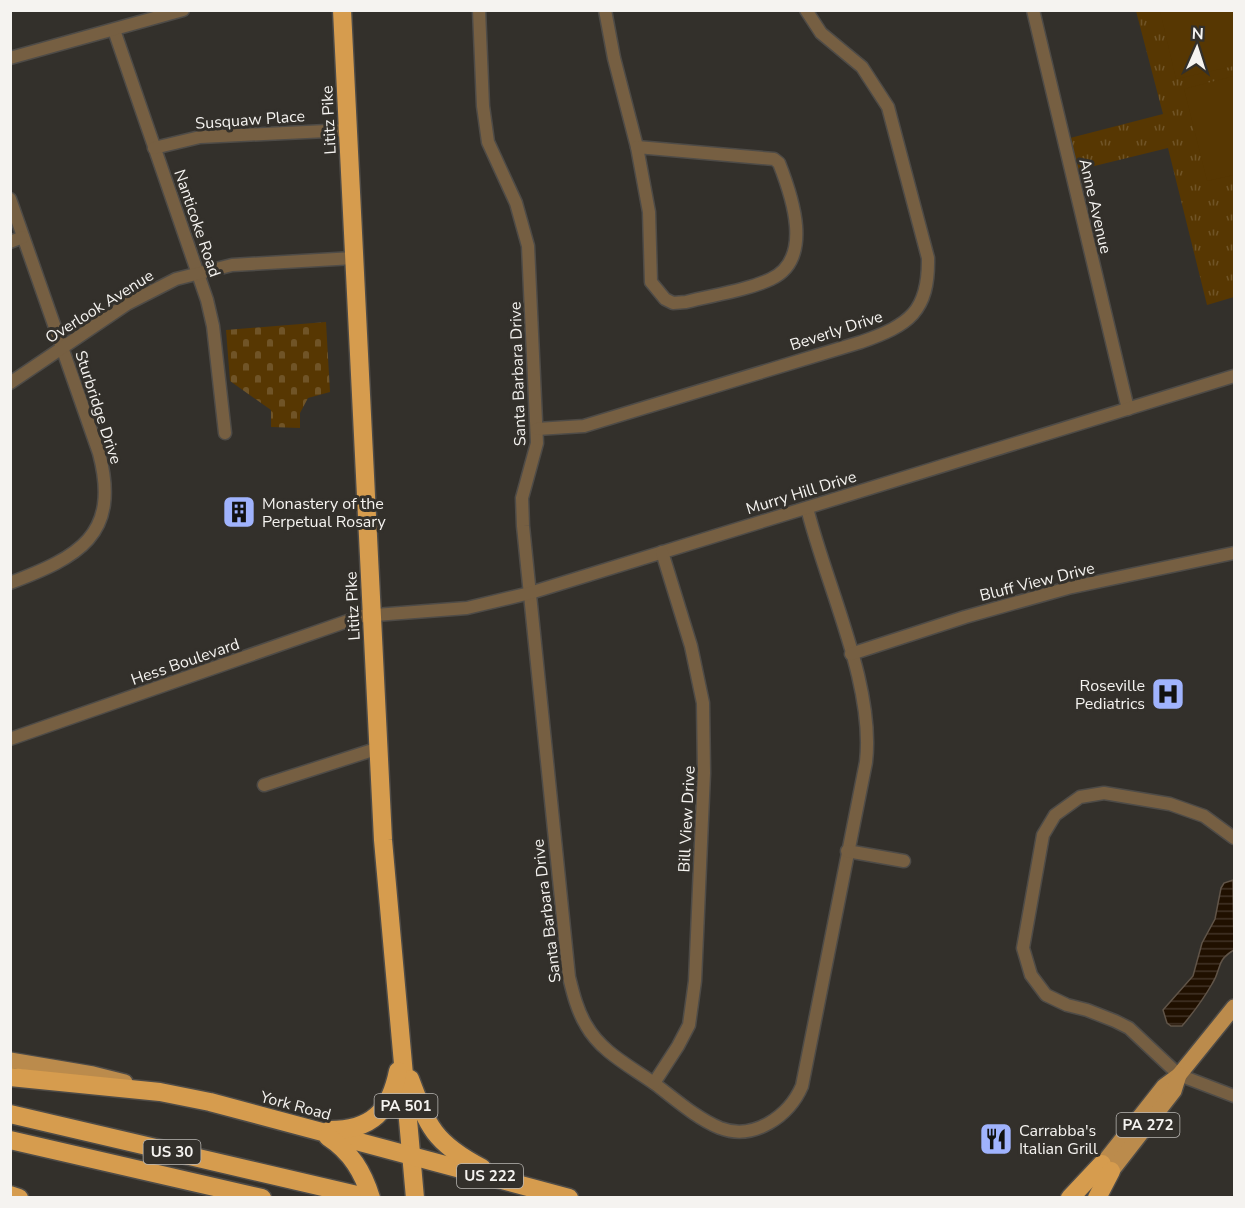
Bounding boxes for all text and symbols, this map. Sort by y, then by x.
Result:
north arrow [1167,18,1227,78]
text: N [1191,23,1204,45]
street label: Lititz Pike [316,85,342,155]
street label: Susquaw Place [194,105,306,135]
street label: Anne Avenue [1073,157,1117,256]
street label: Nanticoke Road [168,167,226,280]
street label: Overlook Avenue [41,265,158,349]
street label: Santa Barbara Drive [504,301,532,447]
street label: Beverly Drive [787,306,886,356]
street label: Sturbridge Drive [69,348,127,467]
street label: Murry Hill Drive [743,466,859,520]
place label: Monastery of the Perpetual Rosary [262,493,387,533]
building icon: Monastery of the Perpetual Rosary [221,494,257,530]
street label: Bluff View Drive [977,557,1097,607]
street label: Lititz Pike [340,571,366,641]
street label: Hess Boulevard [128,633,243,691]
place label: Roseville Pediatrics [1075,675,1145,715]
hospital icon: Roseville Pediatrics [1150,676,1186,712]
street label: Bill View Drive [673,765,701,873]
street label: Santa Barbara Drive [527,838,567,984]
street label: York Road [257,1086,333,1126]
road number: PA 501 [374,1094,438,1118]
road number: PA 272 [1116,1113,1180,1137]
place label: Carrabba's Italian Grill [1019,1120,1098,1160]
restaurant icon: Carrabba's Italian Grill [978,1121,1014,1157]
road number: US 30 [144,1140,201,1164]
road number: US 222 [457,1164,523,1188]

